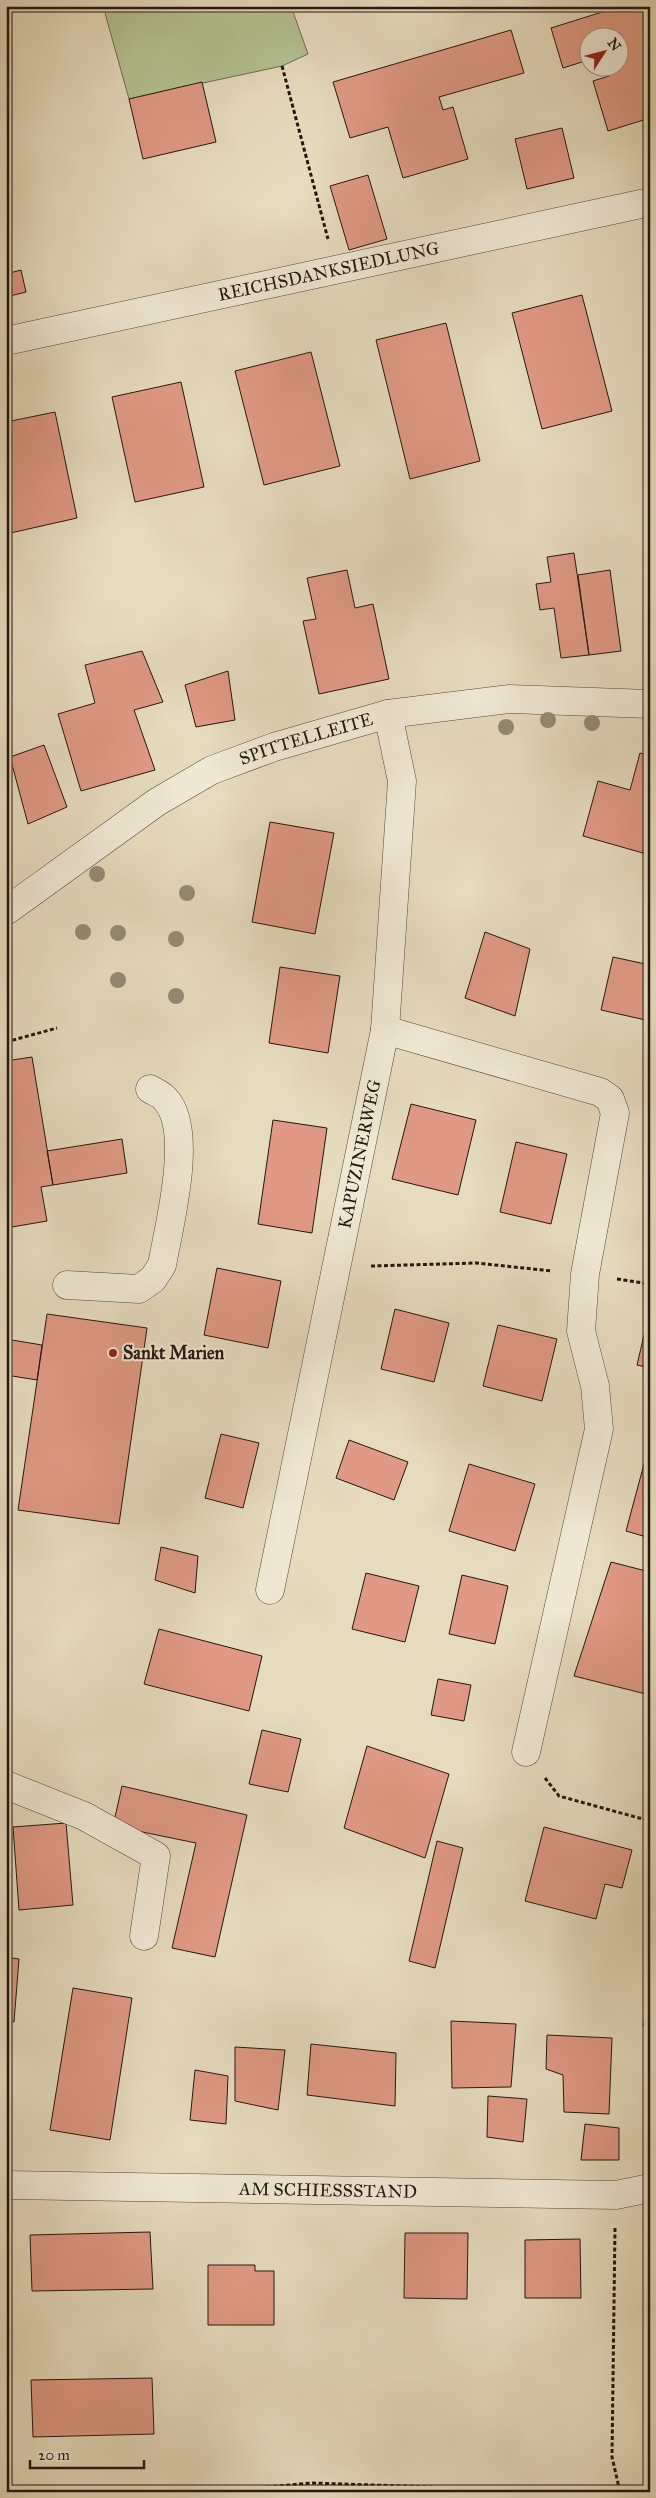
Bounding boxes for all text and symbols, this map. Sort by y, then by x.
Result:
north arrow [578,28,628,78]
text: N [604,35,625,55]
street label: REICHSDANKSIEDLUNG [216,237,441,306]
street label: SPITTELLEITE [236,708,375,770]
street label: KAPUZINERWEG [333,1078,386,1231]
place label: Sankt Marien [123,1342,225,1364]
marker: Sankt Marien [107,1347,119,1359]
street label: AM SCHIESSSTAND [238,2178,417,2203]
scale bar [30,2438,144,2470]
text: 20 m [38,2446,70,2464]

